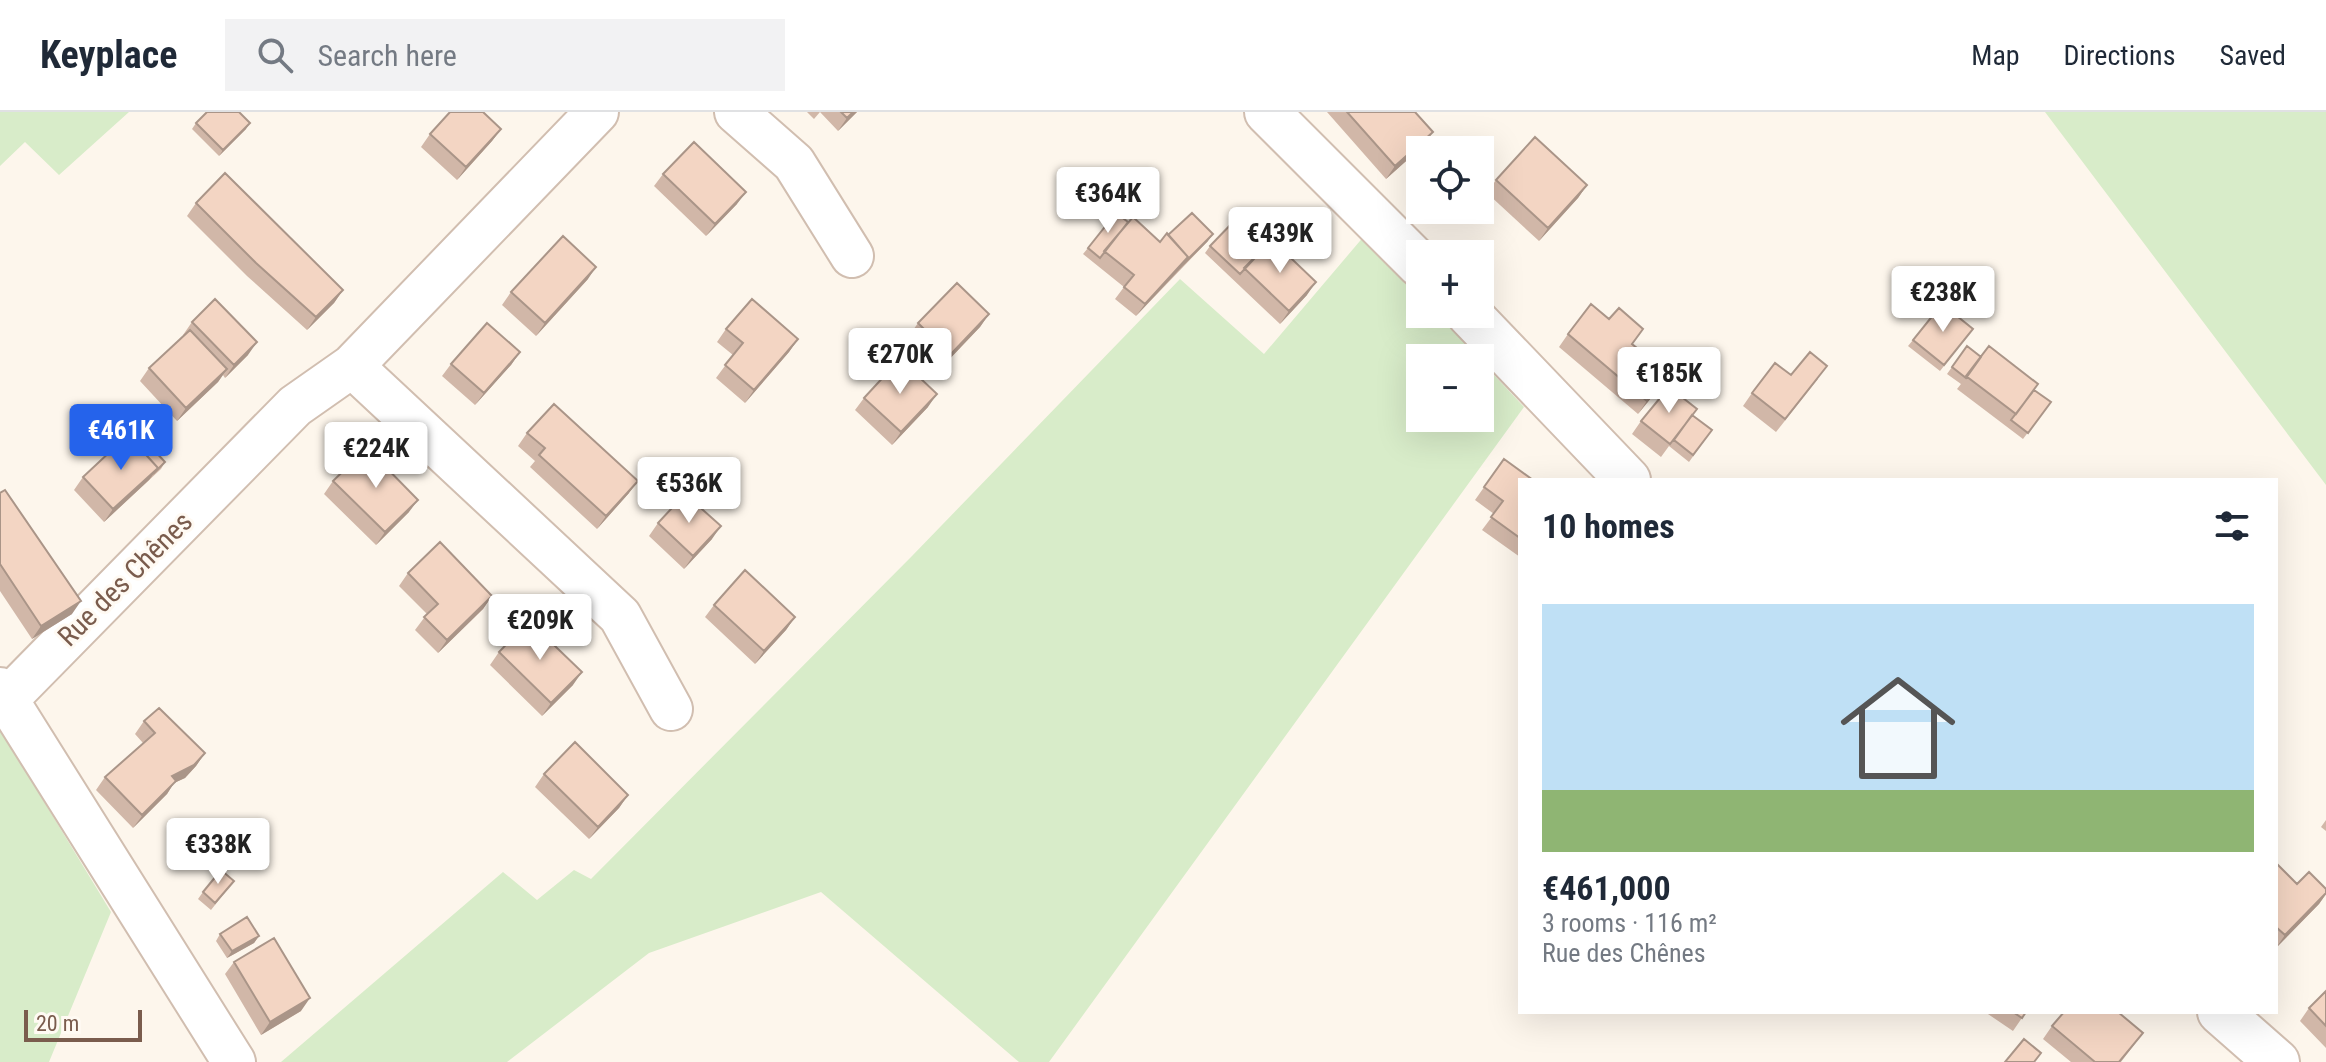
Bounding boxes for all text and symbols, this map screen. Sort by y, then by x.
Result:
search box [225,19,785,91]
text: Keyplace [40,33,177,77]
icon: search [253,33,297,77]
text: Search here [317,38,457,73]
text: Map [1971,39,2020,72]
text: Directions [2064,39,2175,72]
text: Saved [2219,39,2286,72]
map controls [1406,136,1494,432]
button: locate [1406,136,1494,224]
pin: €364K [1052,167,1164,235]
text: €364K [1075,178,1141,208]
pin: €439K [1224,207,1336,275]
text: €439K [1247,218,1313,248]
button: + [1406,240,1494,328]
pin: €238K [1887,266,1999,334]
text: €238K [1910,277,1976,307]
pin: €270K [844,328,956,396]
text: €270K [867,339,933,369]
button: − [1406,344,1494,432]
pin: €185K [1613,347,1725,415]
text: €185K [1636,358,1702,388]
pin: €461K [65,404,177,472]
text: €461K [88,415,154,445]
pin: €224K [320,422,432,490]
text: €224K [343,433,409,463]
pin: €536K [633,457,745,525]
text: €536K [656,468,722,498]
icon: filters [2210,504,2254,548]
street label: Rue des Chênes [51,505,199,653]
text: 10 homes [1542,506,1675,546]
pin: €209K [484,594,596,662]
text: €209K [507,605,573,635]
icon: home [1826,656,1970,800]
pin: €338K [162,818,274,886]
text: €338K [185,829,251,859]
text: €461,000 [1542,868,1671,908]
text: 3 rooms · 116 m² [1542,908,1717,938]
text: Rue des Chênes [1542,938,1706,968]
scale bar [24,1006,142,1042]
text: 20 m [36,1011,79,1036]

